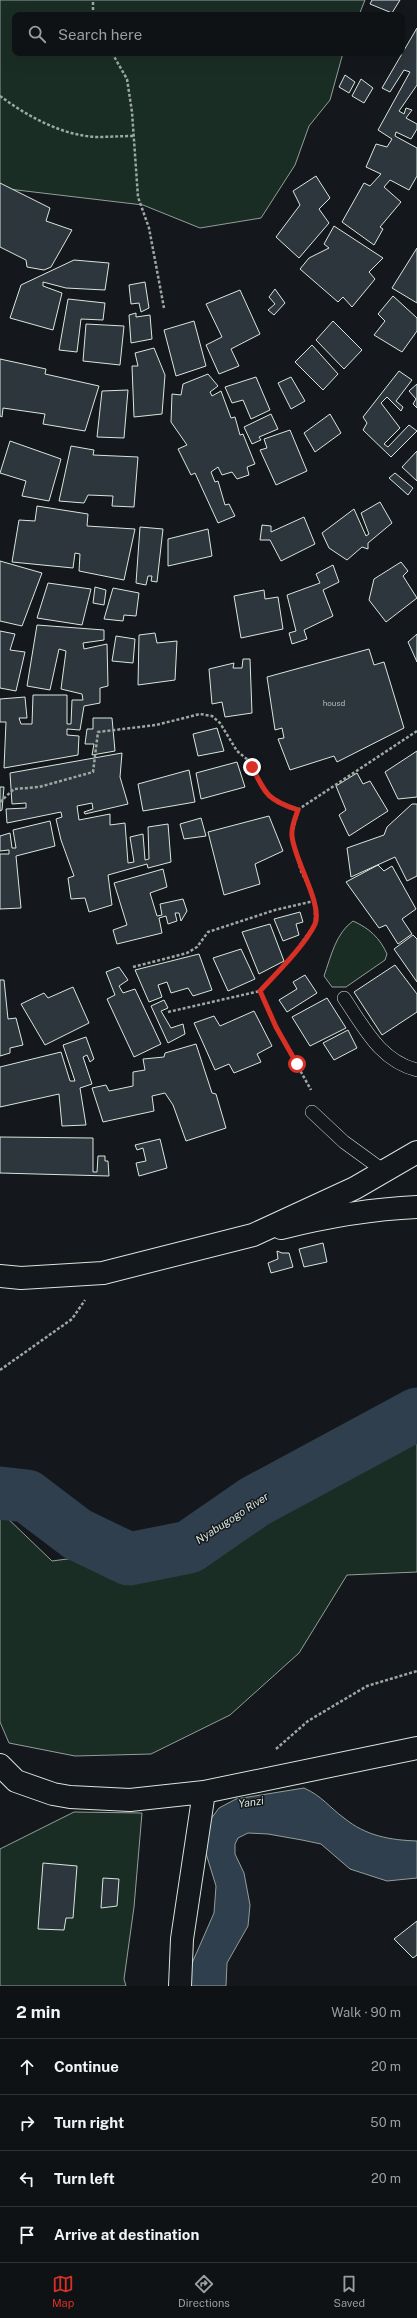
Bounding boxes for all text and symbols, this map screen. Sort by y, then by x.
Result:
search box [12,12,405,56]
icon: search [26,23,48,45]
text: Search here [58,26,142,43]
house number: housd [323,698,346,708]
route end [243,758,261,776]
route start [288,1055,306,1073]
water label: Nyabugogo River [193,1490,271,1546]
water label: Yanzi [238,1794,265,1810]
text: 2 min [16,2002,61,2022]
text: Walk · 90 m [331,2005,401,2020]
icon: ahead [16,2056,38,2078]
text: Continue [54,2058,119,2075]
text: 20 m [371,2059,401,2074]
icon: right [16,2112,38,2134]
text: Turn right [54,2114,124,2131]
text: 50 m [370,2115,401,2130]
icon: left [16,2168,38,2190]
text: Turn left [54,2170,115,2187]
text: 20 m [371,2171,401,2186]
icon: arrive [16,2224,38,2246]
text: Arrive at destination [54,2226,199,2243]
tab: Map [52,2273,74,2309]
tab: Directions [178,2273,230,2309]
tab: Saved [334,2273,365,2309]

